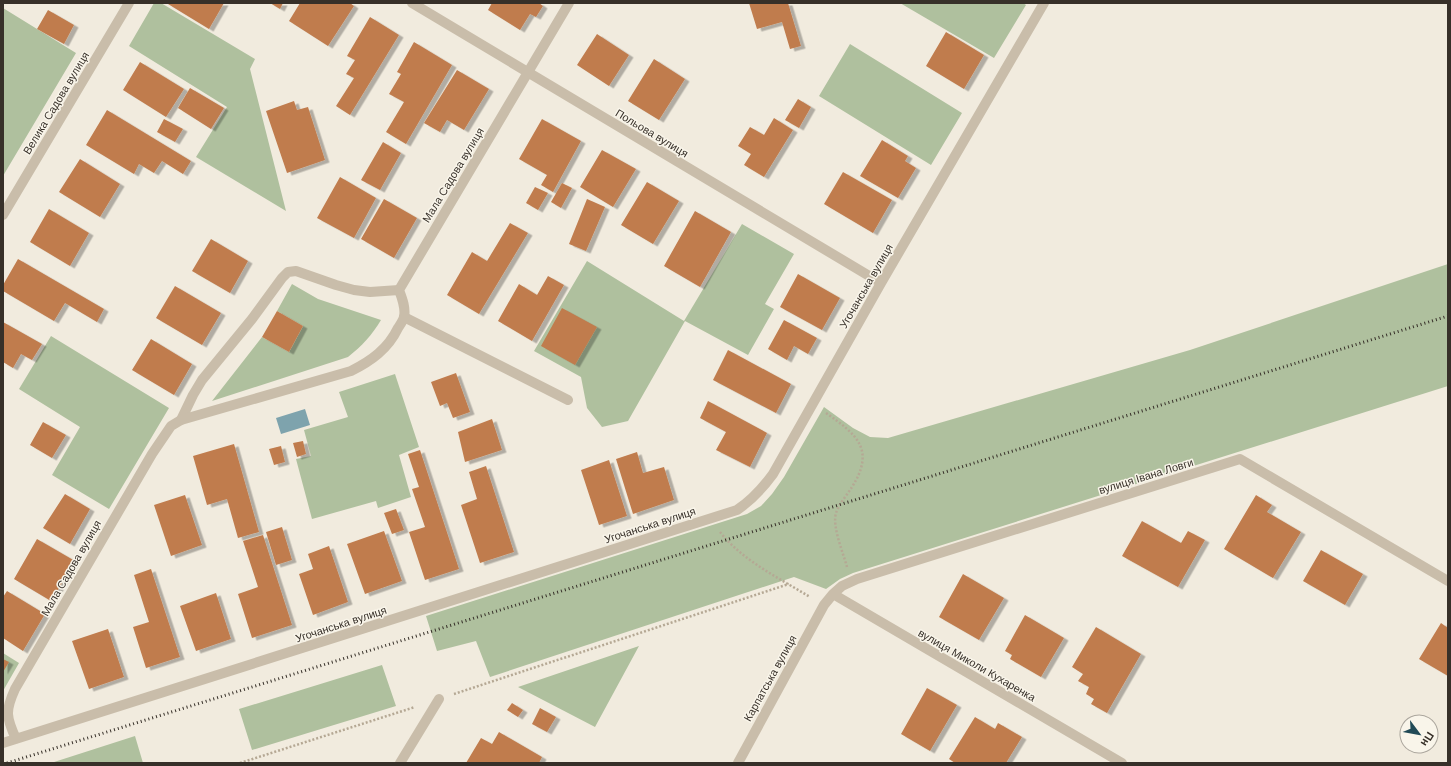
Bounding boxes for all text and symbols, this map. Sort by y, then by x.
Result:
street label: Велика Садова вулиця [21,50,91,156]
street label: Польова вулиця [613,107,691,159]
street label: Мала Садова вулиця [420,125,486,225]
street label: Угочанська вулиця [837,242,895,330]
street label: вулиця Івана Ловги [1097,456,1195,496]
street label: Угочанська вулиця [603,505,697,545]
street label: Мала Садова вулиця [39,518,103,618]
street label: Угочанська вулиця [294,604,388,644]
street label: вулиця Миколи Кухаренка [916,626,1039,704]
street label: Карпатська вулиця [741,633,799,723]
north arrow [1399,714,1439,754]
text: Пн [1419,730,1436,749]

